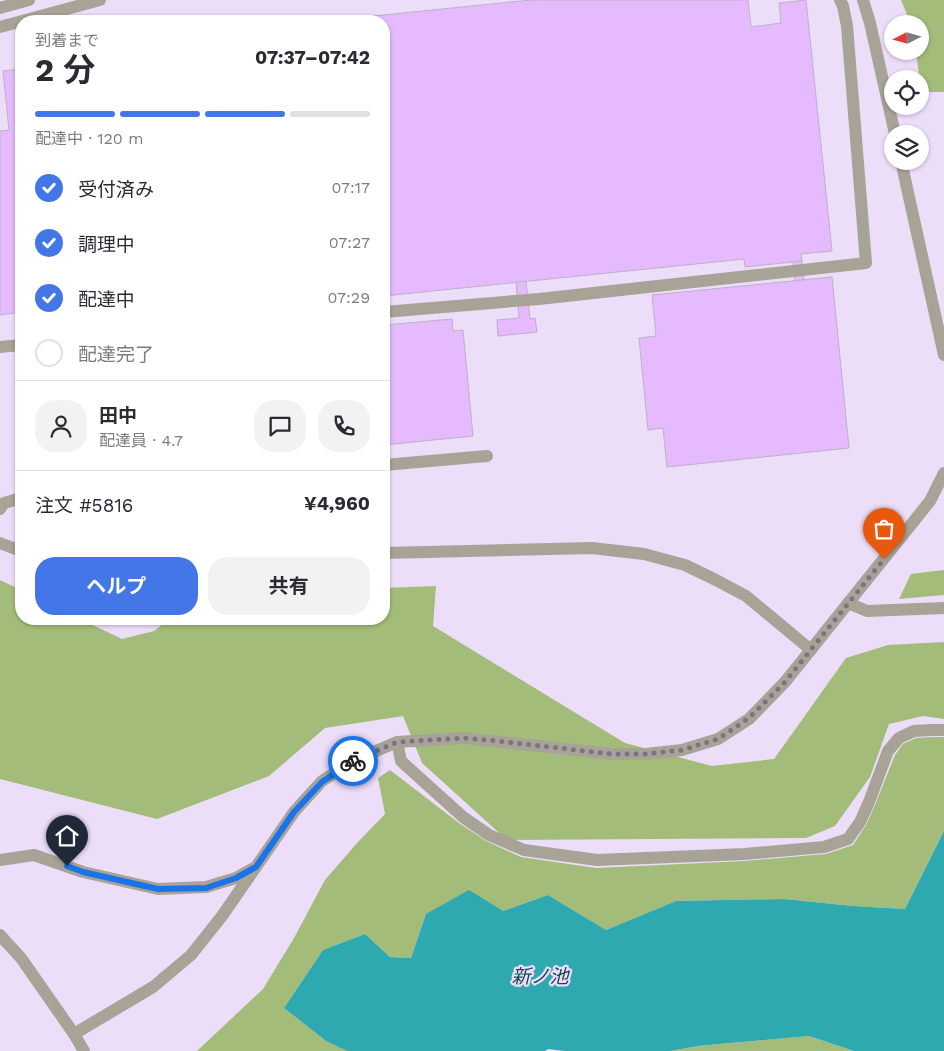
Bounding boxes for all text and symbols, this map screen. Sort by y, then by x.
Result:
north arrow [884,15,929,60]
map controls [884,15,929,170]
text: 到着まで [35,31,99,50]
text: 07:37–07:42 [255,46,370,69]
text: 2 分 [35,51,95,89]
button: locate [884,70,929,115]
button: layers [884,125,929,170]
text: 配達中 · 120 m [35,129,143,148]
icon: check [35,174,63,202]
text: 受付済み [78,178,154,201]
text: 07:17 [331,178,370,197]
icon: check [35,229,63,257]
text: 調理中 [78,233,135,256]
text: 07:27 [329,233,370,252]
icon: check [35,284,63,312]
text: 配達中 [78,288,135,311]
text: 07:29 [327,288,370,307]
text: 配達完了 [78,343,154,366]
button: person [35,400,87,452]
button: chat [254,400,306,452]
button: phone [318,400,370,452]
text: 田中 [99,404,137,427]
text: 配達員 · 4.7 [99,431,183,450]
text: ¥4,960 [304,492,370,515]
text: 注文 #5816 [35,494,133,517]
pin [863,508,905,559]
icon: bag [870,515,898,543]
button: ヘルプ [35,557,198,615]
button: 共有 [208,557,370,615]
courier [328,736,378,786]
icon: bike [339,747,367,775]
pin [46,815,88,866]
icon: home [53,822,81,850]
water label: 新ノ池 [511,965,570,988]

